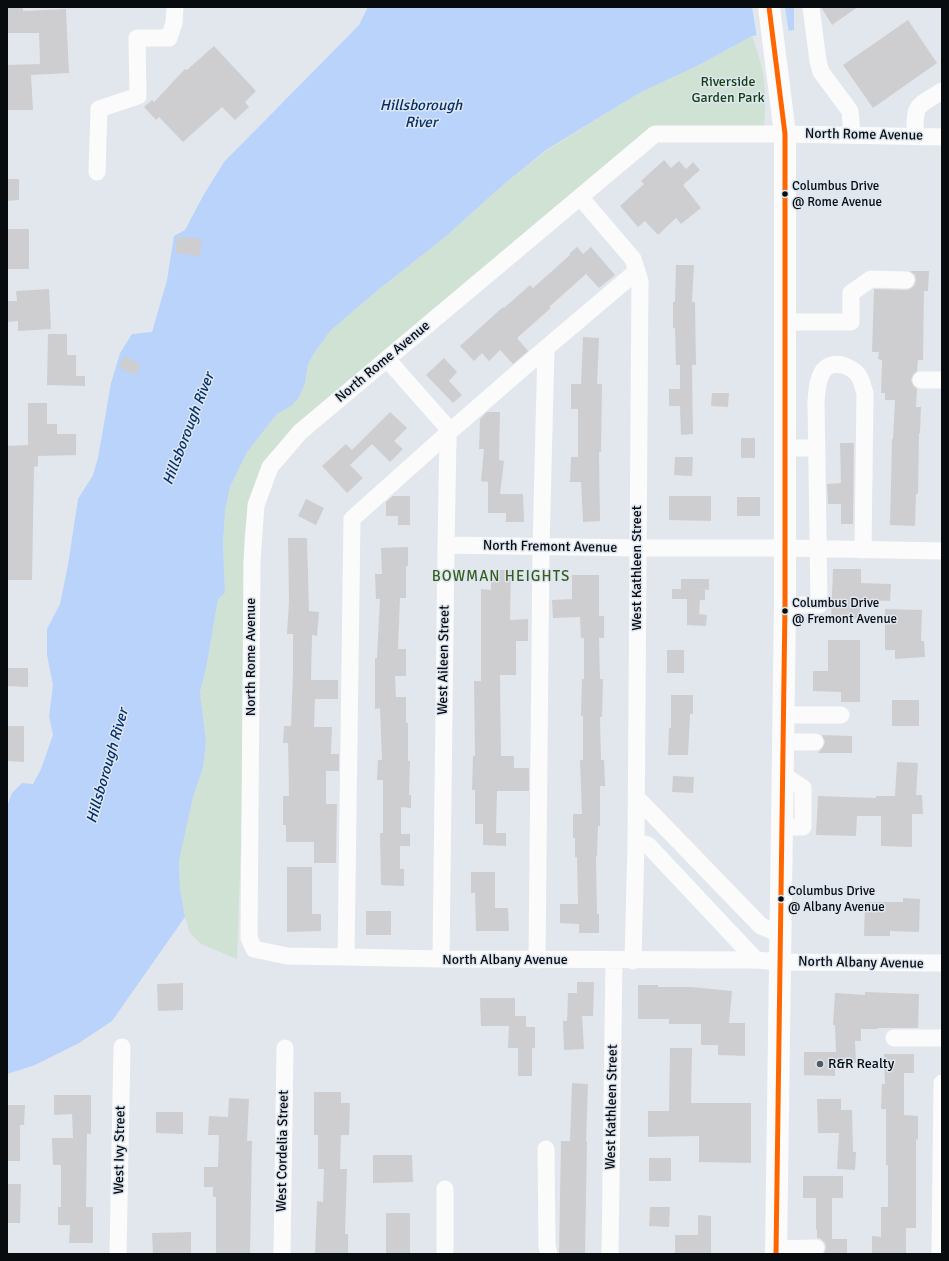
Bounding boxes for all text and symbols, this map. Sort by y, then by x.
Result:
park label: Riverside Garden Park [691,74,765,106]
water label: Hillsborough River [380,97,462,132]
street label: North Rome Avenue [805,126,923,144]
place label: Columbus Drive @ Rome Avenue [792,179,882,210]
marker: Columbus Drive @ Rome Avenue [780,189,790,199]
street label: North Rome Avenue [332,318,434,406]
water label: Hillsborough River [159,371,219,487]
street label: West Kathleen Street [629,505,645,631]
street label: North Fremont Avenue [483,537,617,557]
district label: BOWMAN HEIGHTS [432,568,570,586]
place label: Columbus Drive @ Fremont Avenue [792,596,897,627]
street label: North Rome Avenue [243,598,259,716]
street label: West Aileen Street [435,605,453,715]
marker: Columbus Drive @ Fremont Avenue [780,606,790,616]
water label: Hillsborough River [83,707,133,825]
place label: Columbus Drive @ Albany Avenue [788,884,885,915]
marker: Columbus Drive @ Albany Avenue [776,894,786,904]
street label: North Albany Avenue [442,952,568,968]
street label: North Albany Avenue [798,954,924,972]
street label: West Kathleen Street [603,1044,621,1170]
place label: R&R Realty [828,1056,894,1072]
marker: R&R Realty [815,1059,825,1069]
street label: West Cordelia Street [274,1090,292,1212]
street label: West Ivy Street [111,1105,129,1195]

